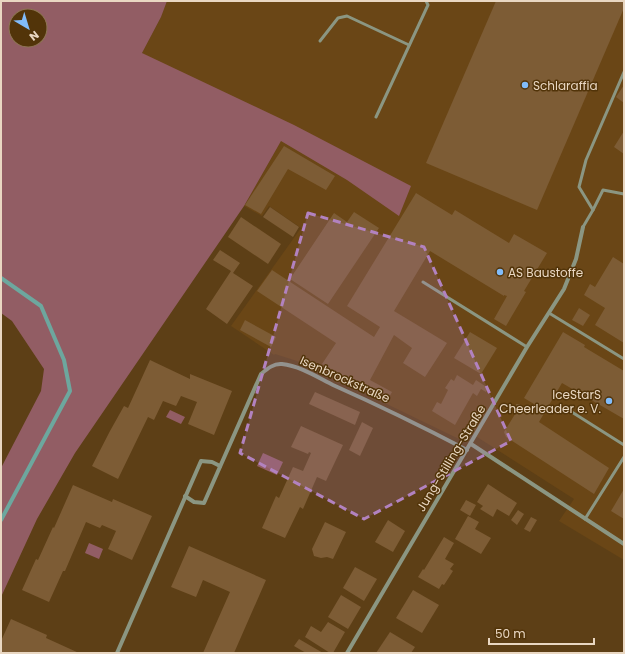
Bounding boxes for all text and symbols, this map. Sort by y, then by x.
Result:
north arrow [8,8,48,48]
text: N [26,27,42,45]
place label: Schlaraffia [533,77,598,94]
marker: Schlaraffia [520,80,530,90]
place label: AS Baustoffe [508,264,583,281]
marker: AS Baustoffe [495,267,505,277]
street label: Isenbrockstraße [297,352,393,406]
place label: IceStarS Cheerleader e. V. [499,386,601,417]
marker: IceStarS Cheerleader e. V. [604,396,614,406]
street label: Jung-Stilling-Straße [412,401,490,515]
scale bar [489,620,594,646]
text: 50 m [495,625,526,642]

